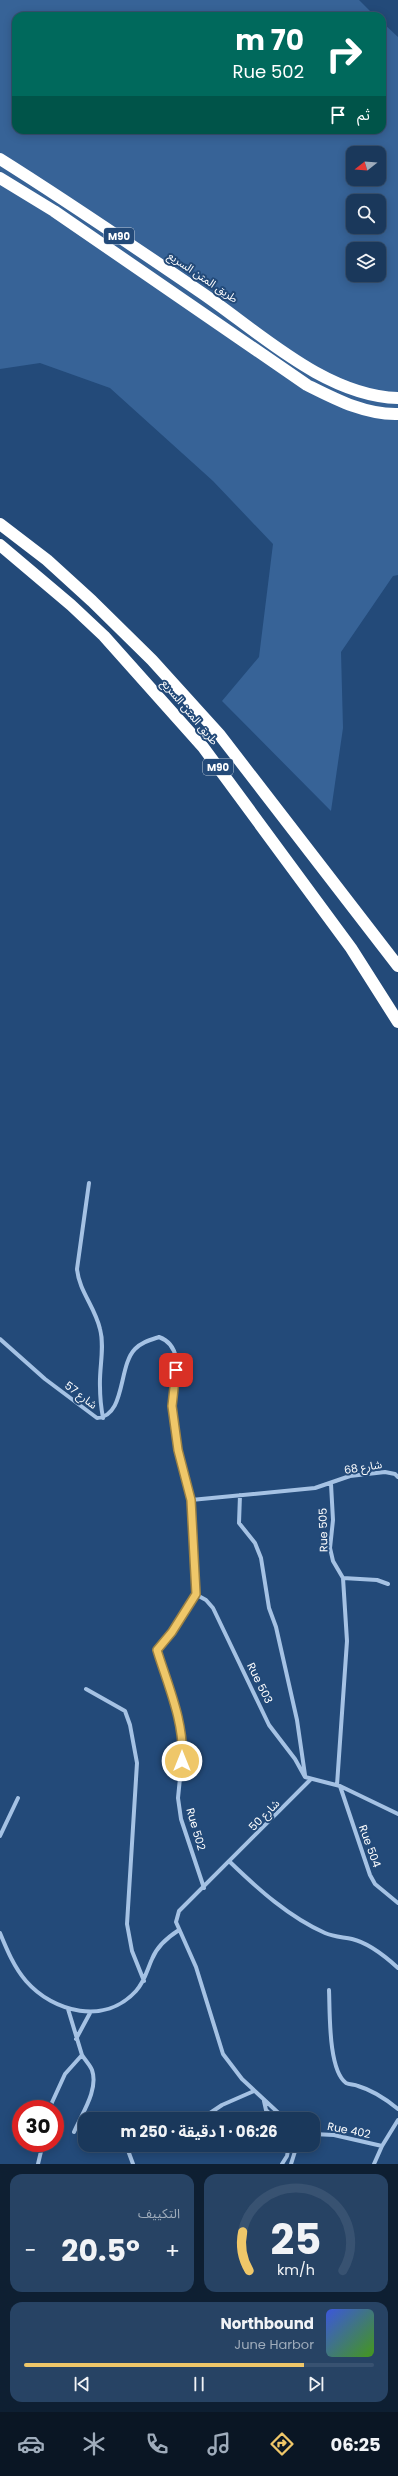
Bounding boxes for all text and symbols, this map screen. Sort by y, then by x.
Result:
text: 70 m [235,21,304,60]
icon: right [318,28,370,80]
text: Rue 502 [233,59,304,84]
icon: arrive [327,104,349,126]
text: ثم [357,104,370,125]
north arrow [346,146,386,186]
map controls [346,146,386,282]
button: search [346,194,386,234]
road number: M90 [104,228,134,244]
button: layers [346,242,386,282]
street label: طريق المتن السريع [165,248,241,306]
street label: طريق المتن السريع [158,676,222,748]
road number: M90 [203,759,233,775]
pin [159,1353,193,1387]
icon: arrive [165,1359,187,1381]
street label: شارع 57 [61,1377,101,1413]
street label: شارع 68 [343,1456,384,1478]
street label: Rue 505 [315,1508,331,1552]
street label: Rue 503 [243,1660,277,1706]
position arrow [161,1740,203,1782]
street label: شارع 50 [245,1795,283,1834]
street label: Rue 502 [182,1806,210,1852]
street label: Rue 504 [355,1822,385,1870]
speed limit sign: 30 [12,2100,64,2152]
street label: Rue 402 [326,2118,372,2142]
text: 06:26 · 1 دقيقة · 250 m [120,2121,278,2142]
text: التكييف [138,2204,180,2223]
text: 25 [271,2210,321,2269]
text: 20.5° [61,2229,140,2272]
text: − [24,2235,36,2266]
text: + [165,2235,180,2266]
text: km/h [277,2260,315,2280]
text: Northbound [220,2313,314,2334]
text: June Harbor [234,2335,314,2354]
icon: previous [71,2373,93,2395]
icon: pause [188,2373,210,2395]
icon: next [305,2373,327,2395]
icon: car [17,2430,45,2458]
icon: climate [80,2430,108,2458]
icon: phone [143,2430,171,2458]
icon: music [205,2430,233,2458]
icon: directions [268,2430,296,2458]
text: 06:25 [330,2432,381,2457]

